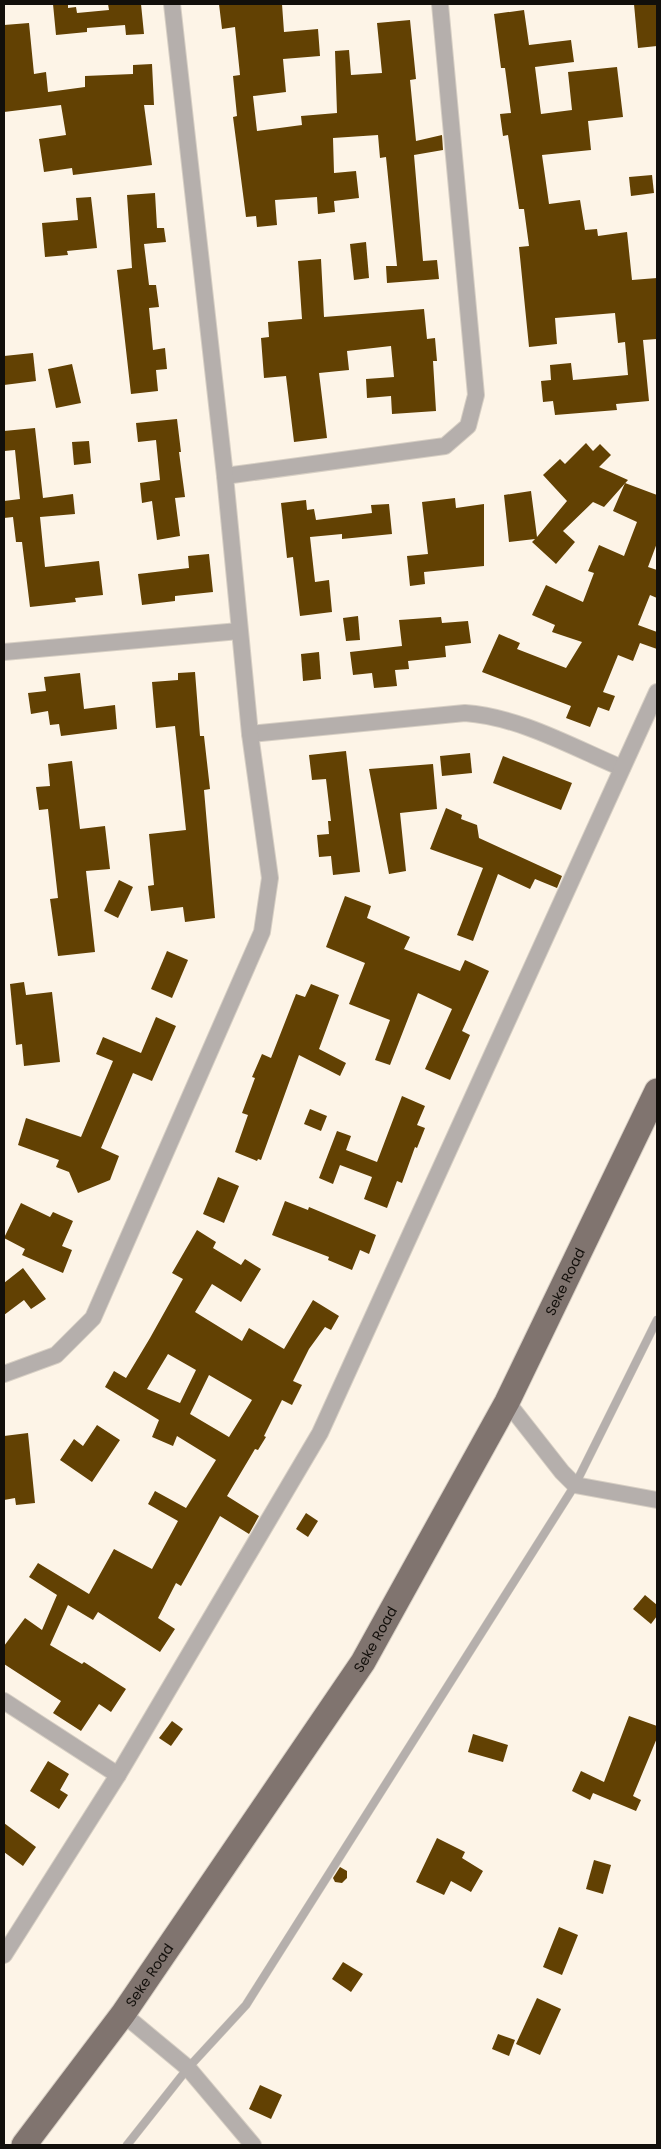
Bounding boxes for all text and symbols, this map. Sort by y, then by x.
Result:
street label: Seke Road [540,1244,590,1319]
street label: Seke Road [349,1603,402,1676]
street label: Seke Road [121,1940,178,2011]

